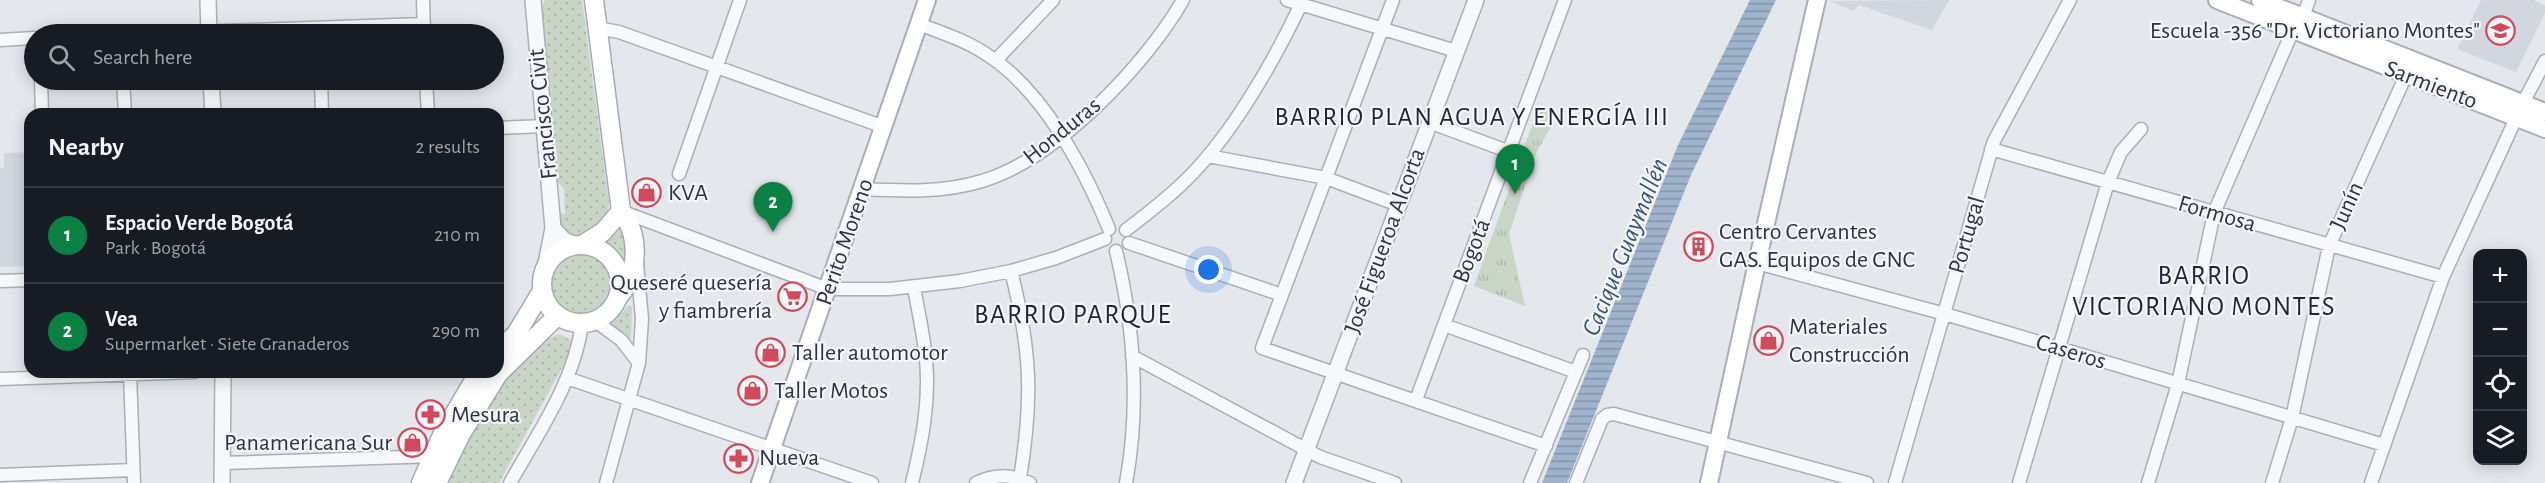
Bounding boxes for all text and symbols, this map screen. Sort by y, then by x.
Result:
school or university icon: Escuela -356 "Dr. Victoriano Montes" [2485,15,2517,47]
place label: Escuela -356 "Dr. Victoriano Montes" [2150,19,2480,43]
search box [24,24,504,90]
icon: search [45,41,78,74]
text: Search here [93,46,192,68]
street label: Francisco Civit [524,47,562,180]
street label: Sarmiento [2381,56,2481,114]
street label: Honduras [1019,93,1105,169]
district label: BARRIO PLAN AGUA Y ENERGÍA III [1275,102,1669,130]
text: Nearby [48,134,124,160]
text: 2 results [416,137,480,157]
pin: 1 [1496,144,1534,194]
street label: José Figueroa Alcorta [1340,145,1430,337]
water label: Cacique Guaymallén [1578,155,1672,339]
street label: Perito Moreno [812,176,878,308]
shop icon: KVA [631,177,663,209]
street label: Junín [2326,178,2368,234]
place label: KVA [668,181,708,205]
pin: 2 [754,182,792,232]
street label: Formosa [2175,191,2259,237]
street label: Portugal [1945,194,1989,276]
text: Espacio Verde Bogotá [105,212,294,234]
street label: Bogotá [1449,216,1495,286]
place label: Centro Cervantes GAS. Equipos de GNC [1719,220,1915,272]
text: 1 [64,225,71,245]
text: 210 m [434,225,480,245]
building icon: Centro Cervantes GAS. Equipos de GNC [1682,230,1714,262]
text: Park · Bogotá [105,238,206,258]
map controls [2473,249,2527,465]
button: + [2473,249,2527,303]
your location [1194,255,1223,284]
district label: BARRIO VICTORIANO MONTES [2072,262,2336,320]
place label: Queseré quesería y fiambrería [611,271,772,323]
supermarket icon: Queseré quesería y fiambrería [777,281,809,313]
district label: BARRIO PARQUE [974,301,1172,329]
button: − [2473,303,2527,357]
text: Vea [105,308,138,330]
place label: Materiales Construcción [1789,315,1910,367]
text: 2 [63,321,72,341]
text: 290 m [432,321,480,341]
shop icon: Materiales Construcción [1752,325,1784,357]
street label: Caseros [2033,330,2109,374]
text: Supermarket · Siete Granaderos [105,334,349,354]
shop icon: Taller automotor [755,337,787,369]
place label: Taller automotor [792,341,948,365]
button: locate [2473,357,2527,411]
shop icon: Taller Motos [737,375,769,407]
place label: Taller Motos [774,379,888,403]
pharmacy icon: Mesura [414,399,446,431]
place label: Mesura [451,403,520,427]
button: layers [2473,411,2527,465]
shop icon: Panamericana Sur [397,427,429,459]
place label: Panamericana Sur [224,431,392,455]
pharmacy icon: Nueva [722,442,754,474]
place label: Nueva [759,446,819,470]

